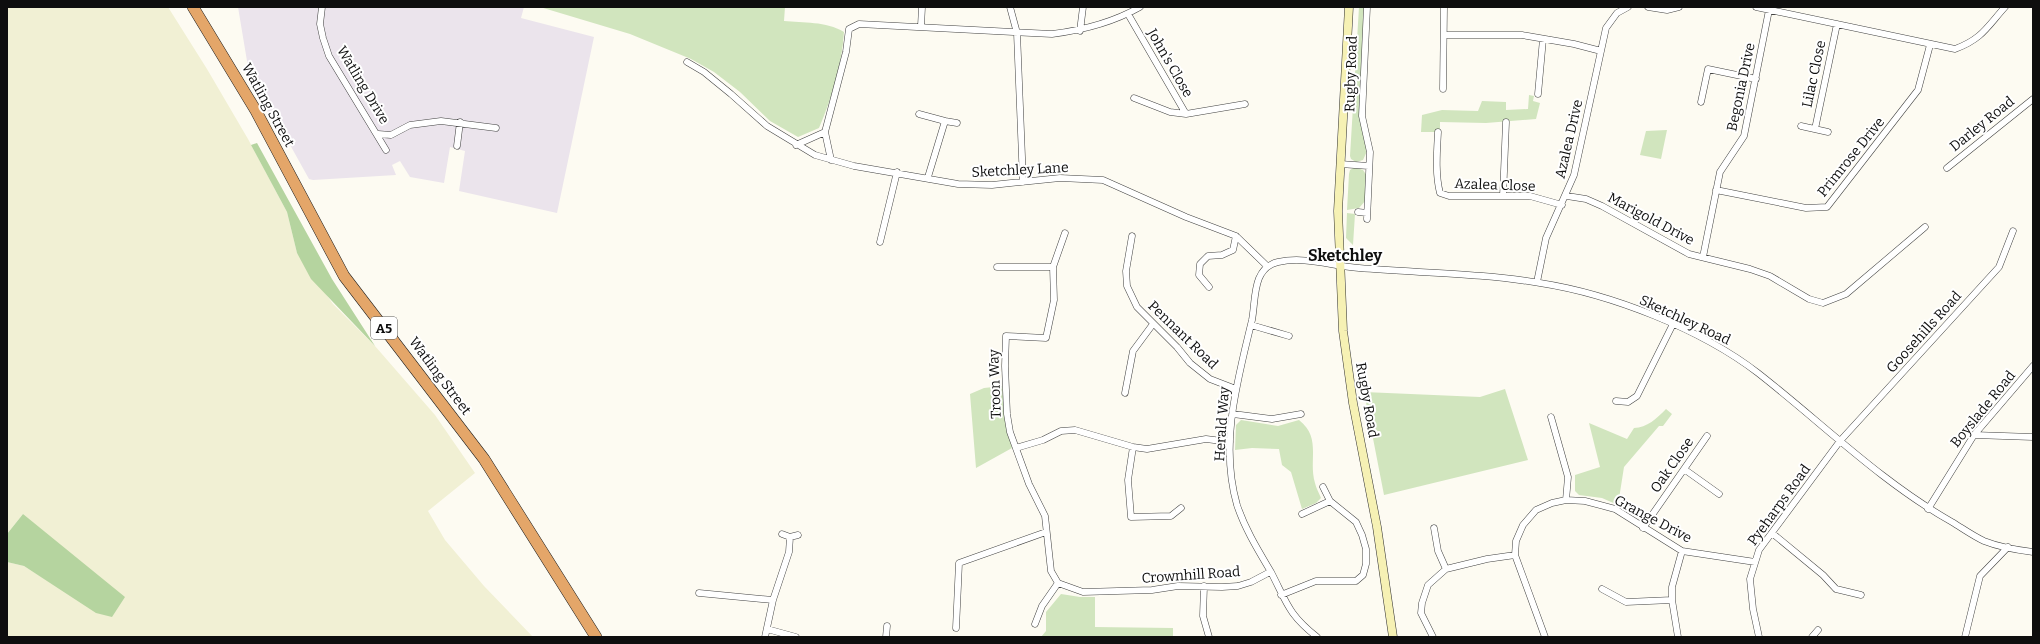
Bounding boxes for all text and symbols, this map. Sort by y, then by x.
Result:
street label: John's Close [1143,25,1196,100]
street label: Rugby Road [1341,36,1361,112]
street label: Lilac Close [1799,39,1829,109]
street label: Begonia Drive [1723,41,1759,133]
street label: Watling Drive [333,43,393,127]
street label: Watling Street [238,60,298,150]
street label: Darley Road [1946,93,2018,155]
street label: Azalea Drive [1552,98,1586,180]
street label: Primrose Drive [1814,114,1888,200]
street label: Sketchley Lane [971,159,1069,181]
street label: Azalea Close [1454,175,1536,195]
street label: Marigold Drive [1605,189,1697,249]
district label: Sketchley [1308,246,1382,265]
street label: Goosehills Road [1883,288,1965,376]
street label: Sketchley Road [1637,291,1733,349]
street label: Pennant Road [1144,297,1222,373]
road number: A5 [371,317,397,339]
street label: Watling Street [405,334,475,418]
street label: Troon Way [985,348,1005,419]
street label: Rugby Road [1352,361,1382,439]
street label: Boyslade Road [1947,367,2019,451]
street label: Herald Way [1211,385,1233,462]
street label: Oak Close [1647,434,1697,496]
street label: Pyeharps Road [1744,461,1814,549]
street label: Grange Drive [1611,491,1695,547]
street label: Crownhill Road [1141,563,1241,587]

